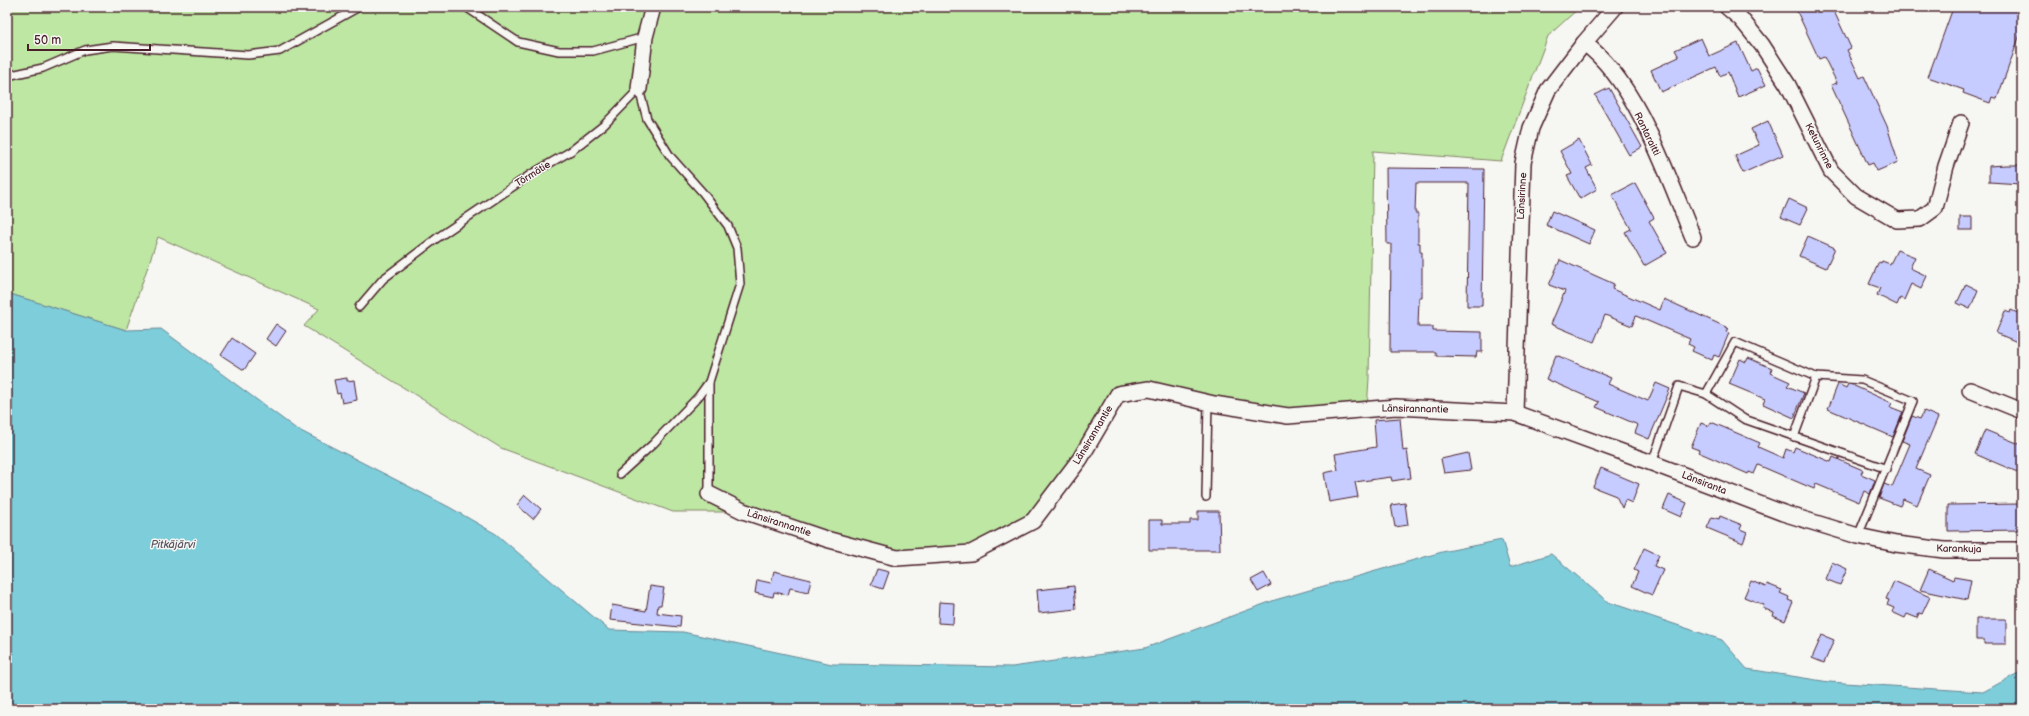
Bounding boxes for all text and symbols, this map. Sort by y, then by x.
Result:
scale bar [28,26,150,52]
text: 50 m [34,33,61,48]
street label: Rantaraitti [1631,110,1663,158]
street label: Ketunrinne [1802,121,1836,171]
street label: Törmätie [513,158,553,190]
street label: Länsirinne [1515,172,1529,220]
street label: Länsirannantie [1381,402,1449,416]
street label: Länsirannantie [1071,403,1115,467]
street label: Länsiranta [1680,469,1728,497]
street label: Länsirannantie [745,507,813,539]
water label: Pitkäjärvi [151,538,196,551]
street label: Karankuja [1936,543,1982,555]

